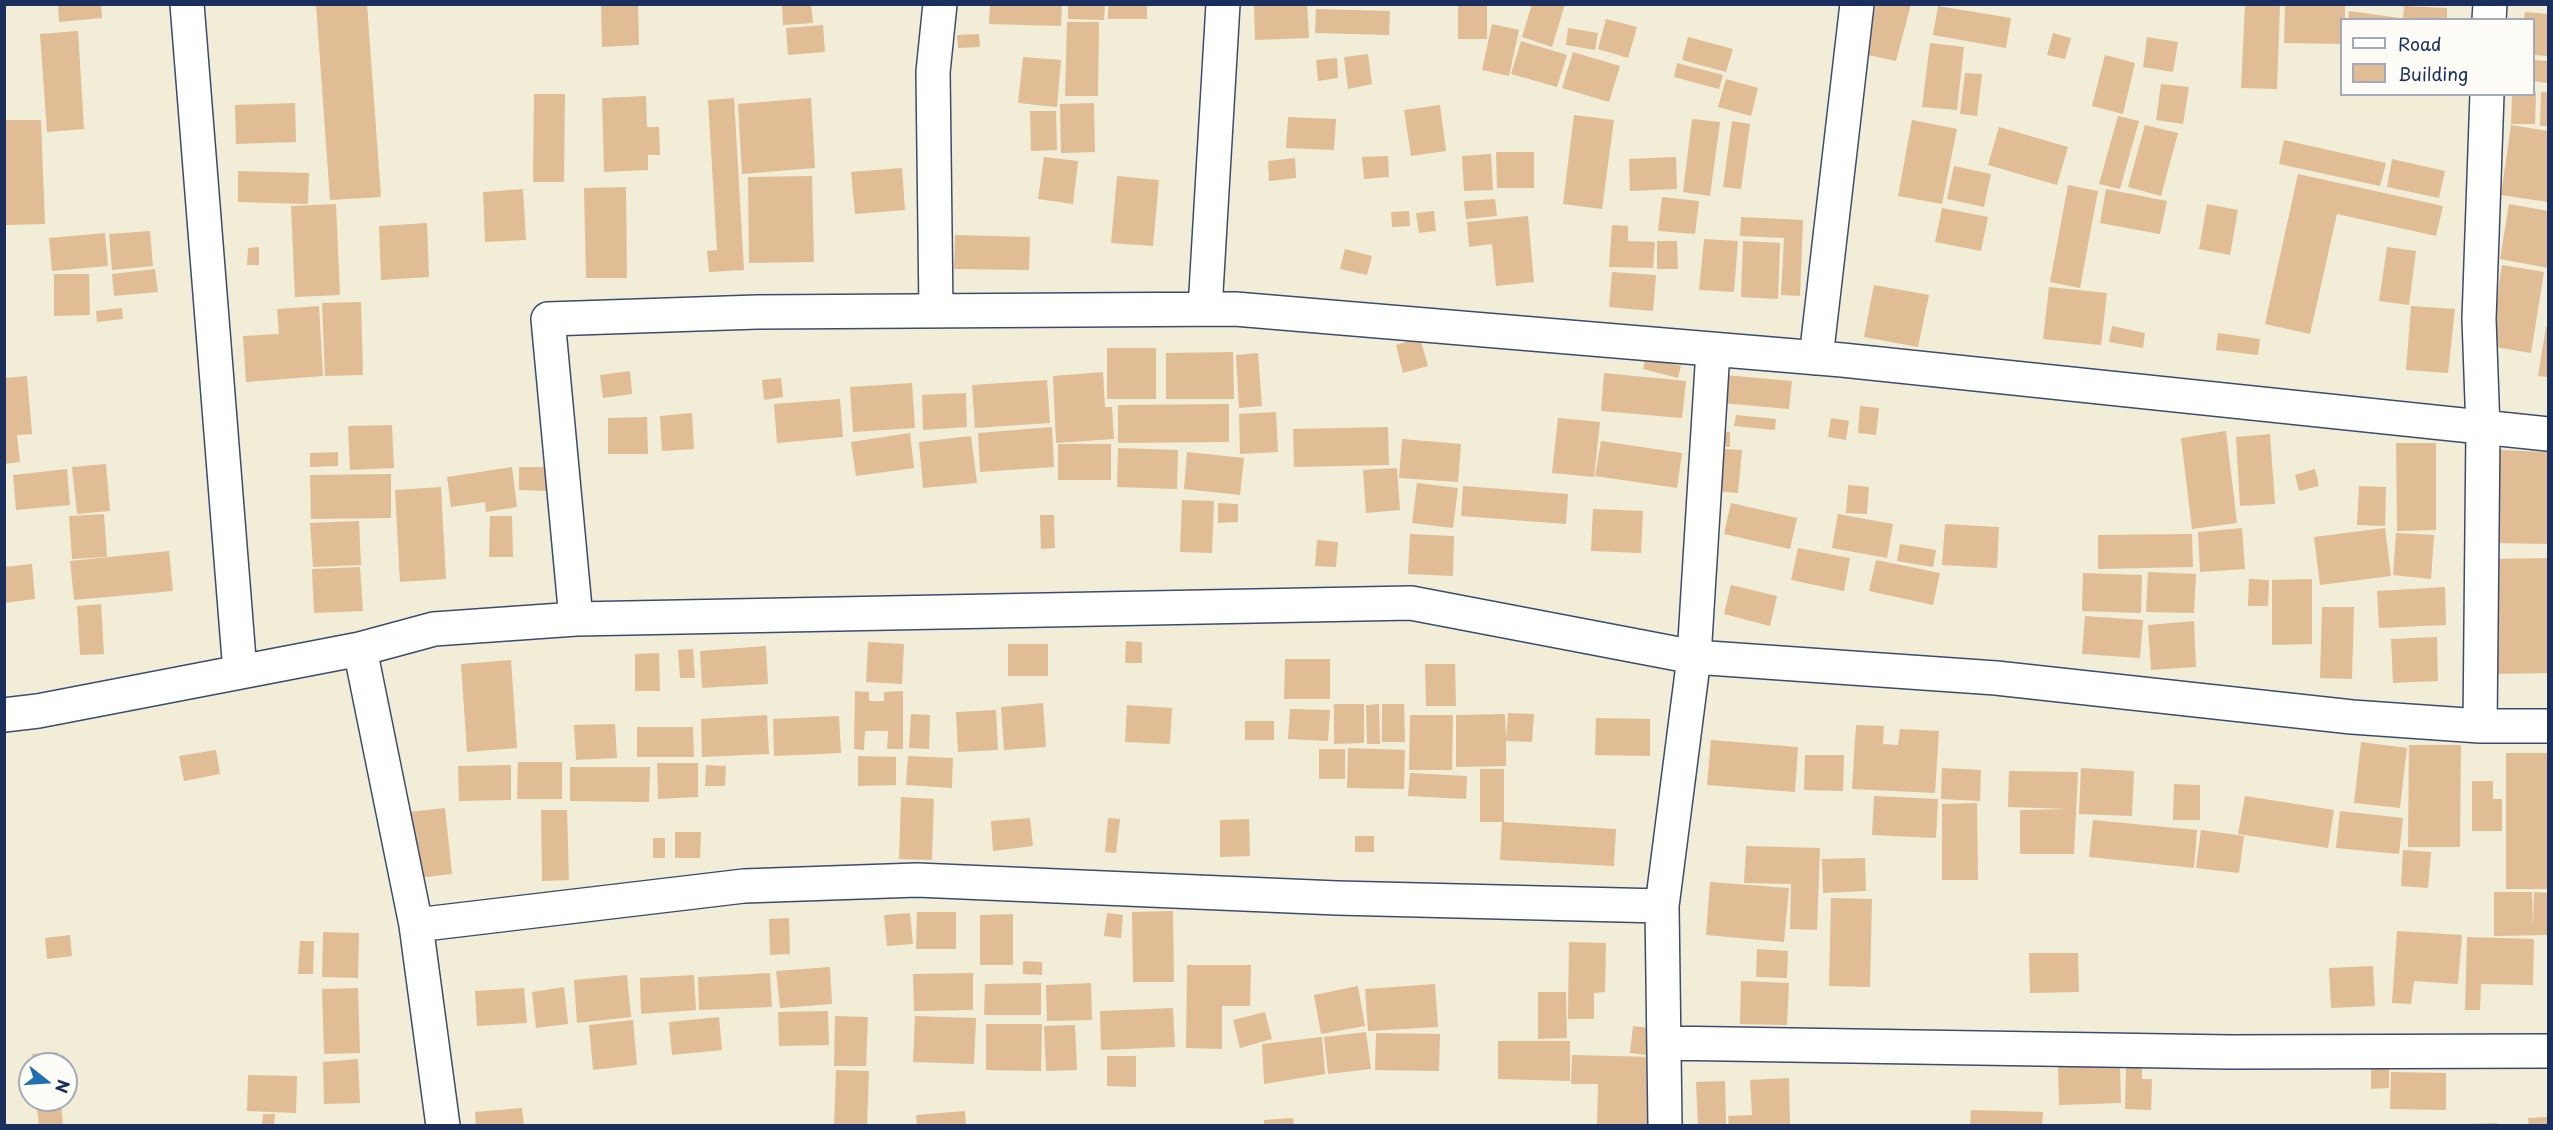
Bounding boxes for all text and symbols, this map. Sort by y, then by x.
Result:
legend [2340,18,2535,96]
text: Road [2398,30,2442,57]
text: Building [2398,60,2468,87]
north arrow [18,1052,78,1112]
text: N [50,1077,77,1096]

